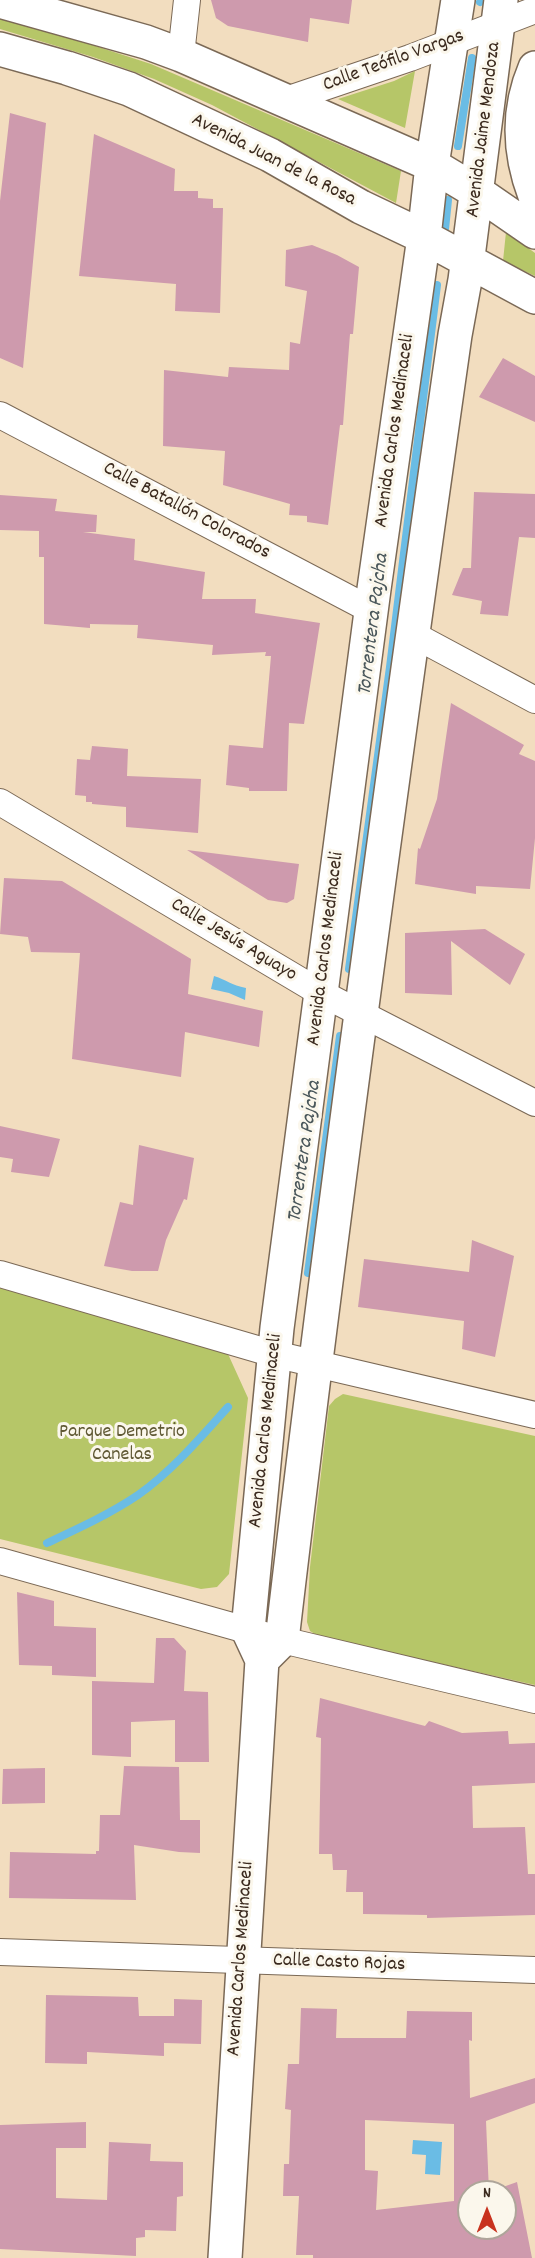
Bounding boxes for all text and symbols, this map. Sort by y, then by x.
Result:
street label: Calle Teófilo Vargas [320,25,468,99]
street label: Avenida Jaime Mendoza [462,41,508,219]
street label: Avenida Juan de la Rosa [187,109,359,213]
street label: Avenida Carlos Medinaceli [371,333,421,529]
street label: Calle Batallón Colorados [98,458,274,566]
water label: Torrentera Pajcha [354,553,396,697]
street label: Avenida Carlos Medinaceli [303,851,351,1047]
street label: Calle Jesús Aguayo [166,894,300,988]
water label: Torrentera Pajcha [284,1080,328,1224]
street label: Avenida Carlos Medinaceli [245,1333,289,1529]
park label: Parque Demetrio Canelas [59,1421,185,1468]
street label: Avenida Carlos Medinaceli [223,1861,261,2057]
street label: Calle Casto Rojas [272,1950,406,1978]
north arrow [457,2180,517,2240]
text: N [483,2182,491,2205]

